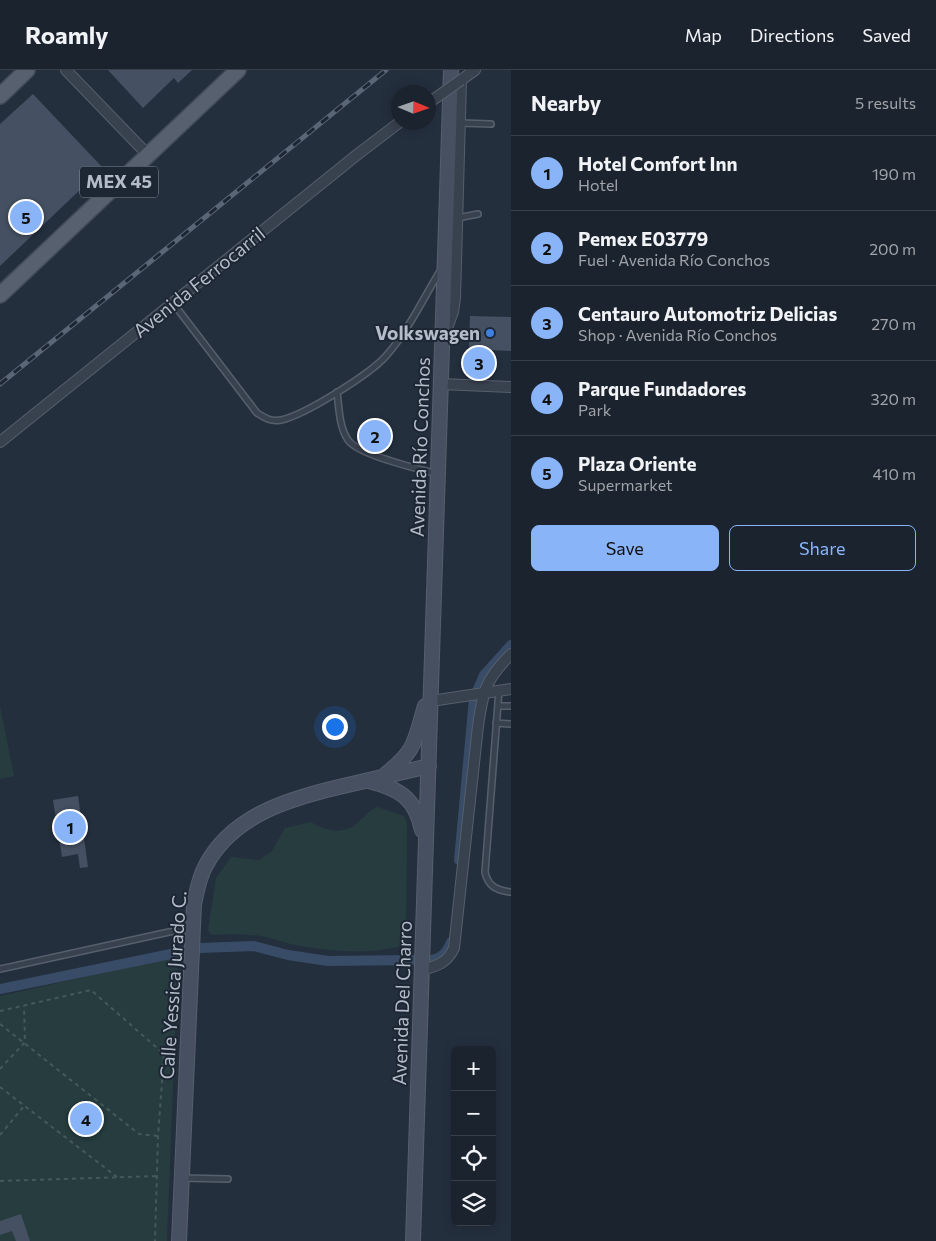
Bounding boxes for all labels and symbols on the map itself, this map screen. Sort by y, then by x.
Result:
north arrow [391,85,436,130]
road number: MEX 45 [80,166,158,198]
pin: 5 [10,198,42,236]
street label: Avenida Ferrocarril [128,221,269,342]
place label: Volkswagen [375,321,480,344]
marker: Volkswagen [484,327,496,339]
pin: 3 [463,344,495,382]
street label: Avenida Río Conchos [405,357,434,537]
pin: 2 [359,417,391,455]
your location [322,714,348,740]
pin: 1 [54,808,86,846]
street label: Calle Yessica Jurado C. [154,890,191,1080]
street label: Avenida Del Charro [387,920,416,1086]
pin: 4 [70,1100,102,1138]

